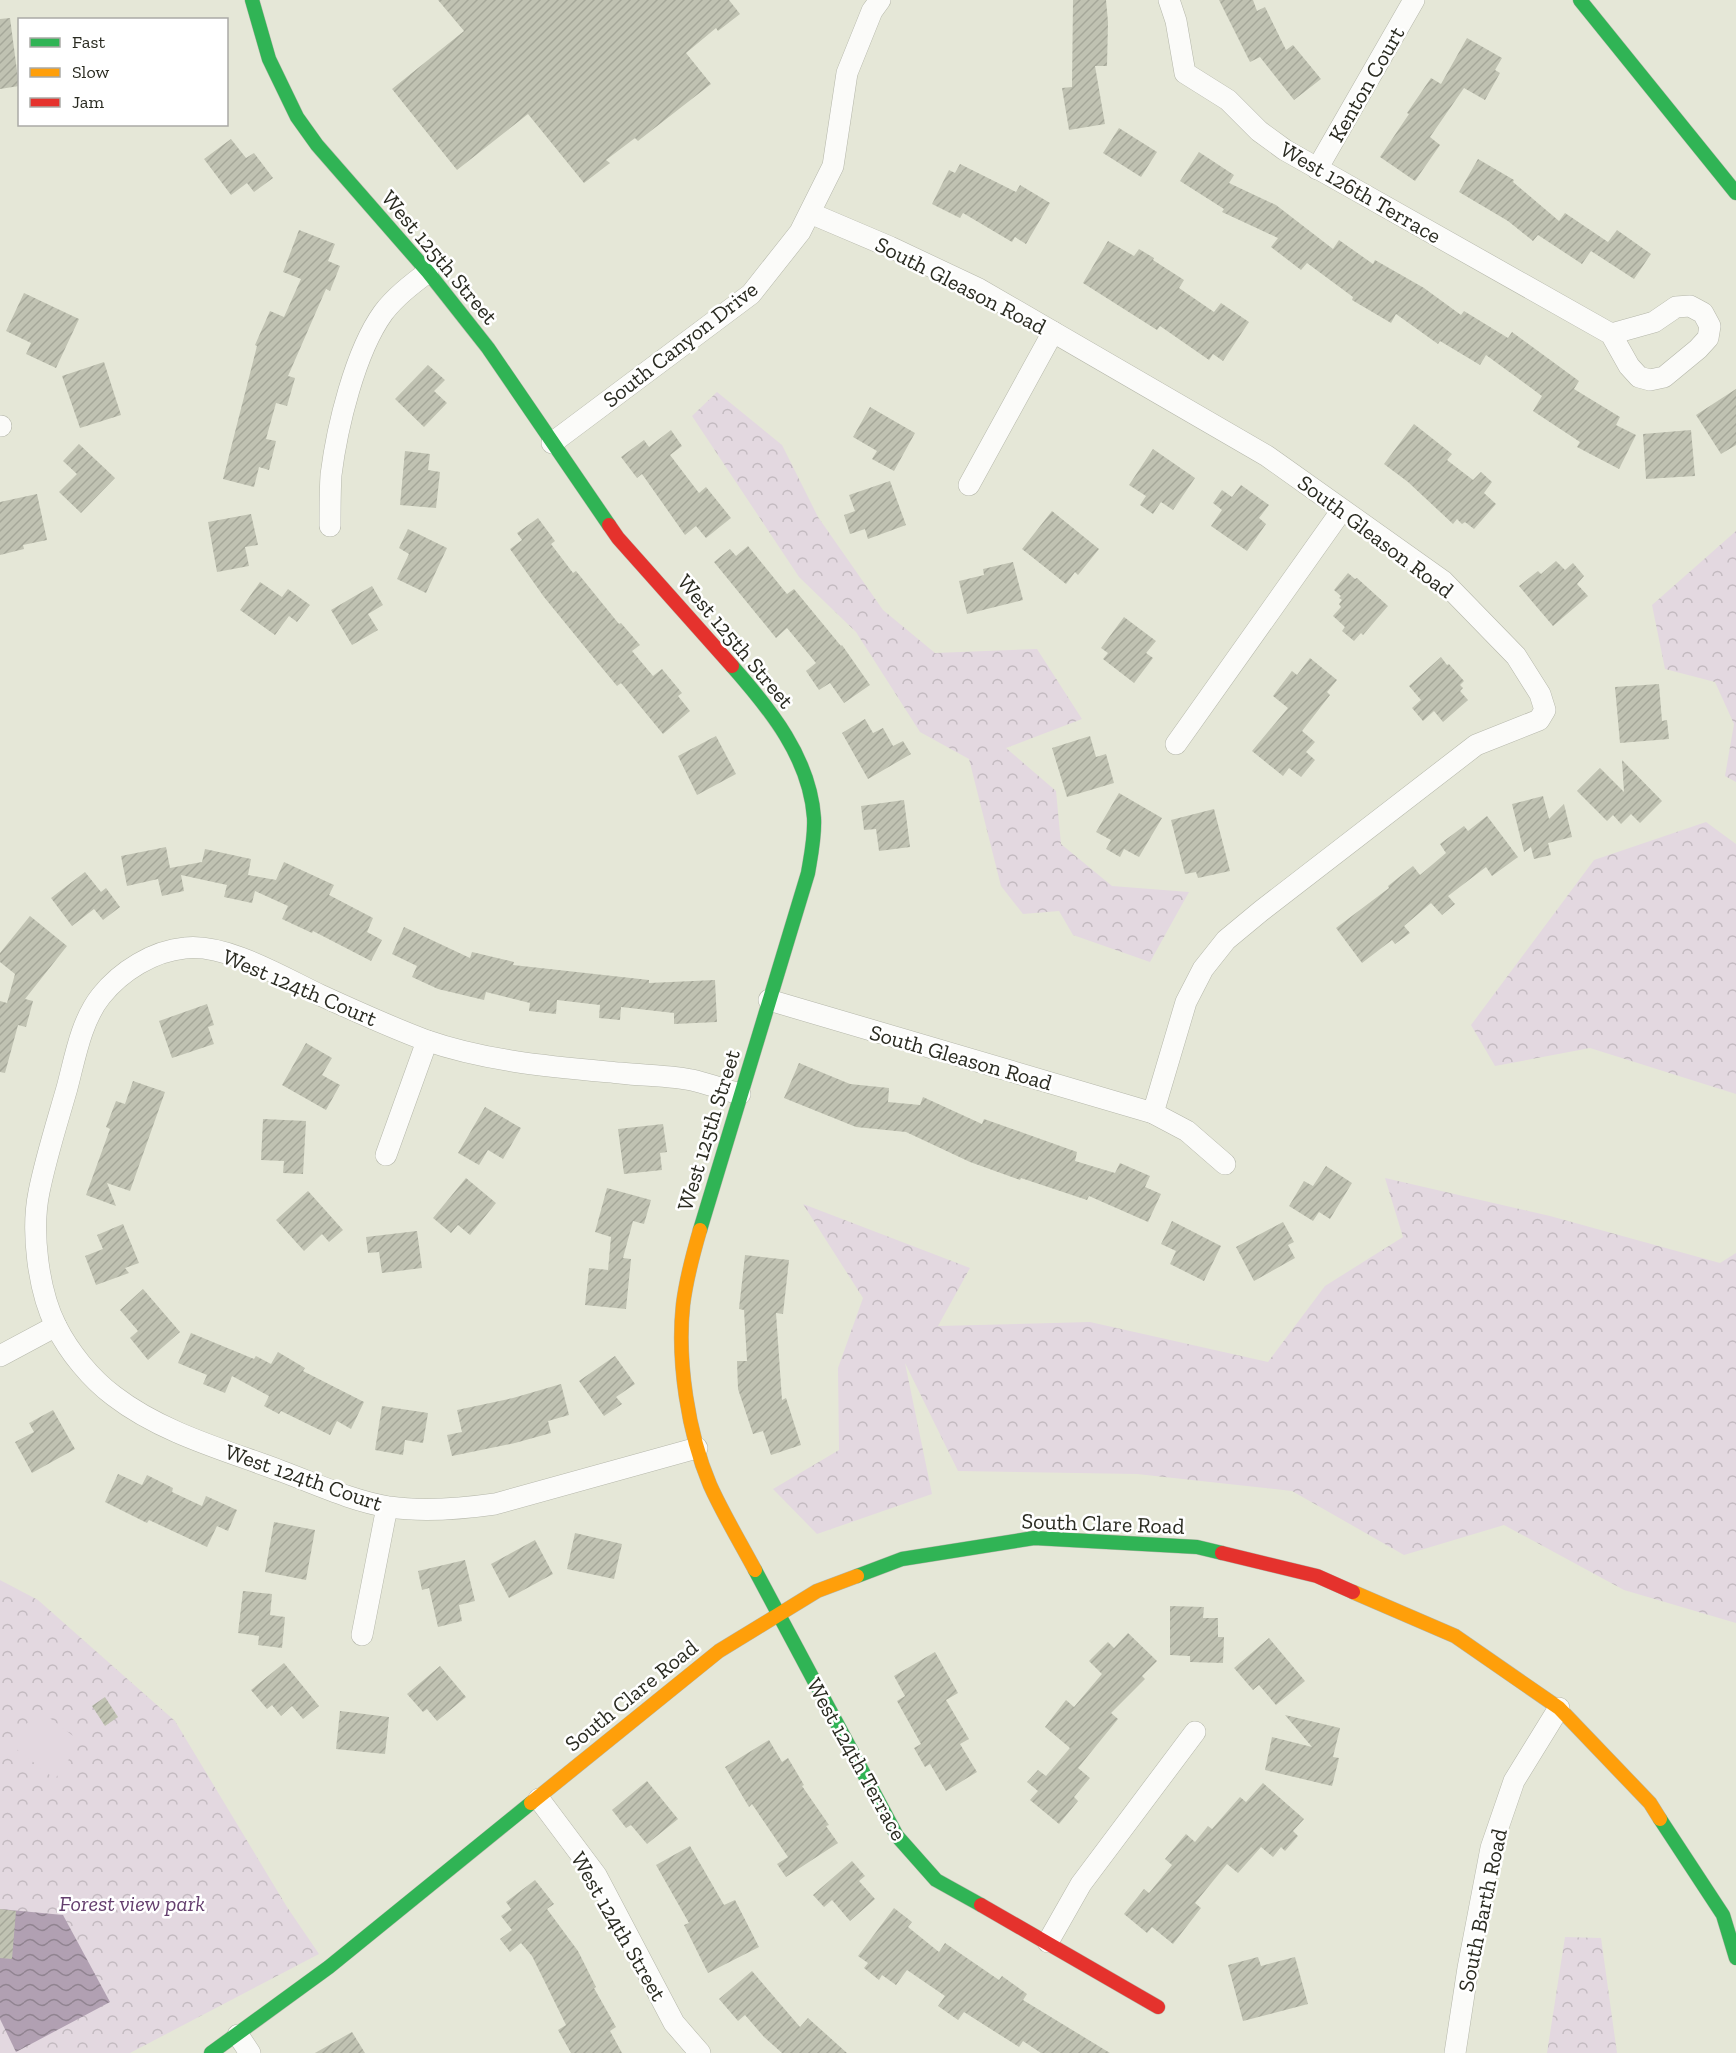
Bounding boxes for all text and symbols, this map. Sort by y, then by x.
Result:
legend [18,18,228,126]
street label: Kenton Court [1323,21,1411,147]
text: Fast [72,31,105,53]
text: Slow [72,61,109,83]
text: Jam [72,91,104,113]
street label: West 126th Terrace [1276,135,1446,249]
street label: West 125th Street [376,185,504,331]
street label: South Gleason Road [871,231,1051,340]
street label: South Canyon Drive [597,276,763,413]
street label: South Gleason Road [1292,469,1459,604]
street label: West 125th Street [672,569,800,715]
street label: West 124th Court [219,943,382,1032]
street label: South Gleason Road [867,1019,1055,1096]
street label: West 125th Street [671,1046,746,1214]
street label: West 124th Court [222,1438,387,1517]
street label: South Clare Road [1021,1507,1185,1540]
street label: South Clare Road [559,1634,703,1757]
street label: West 124th Terrace [801,1673,912,1845]
street label: South Barth Road [1452,1826,1513,1994]
street label: West 124th Street [565,1847,673,2006]
park label: Forest view park [59,1890,205,1917]

